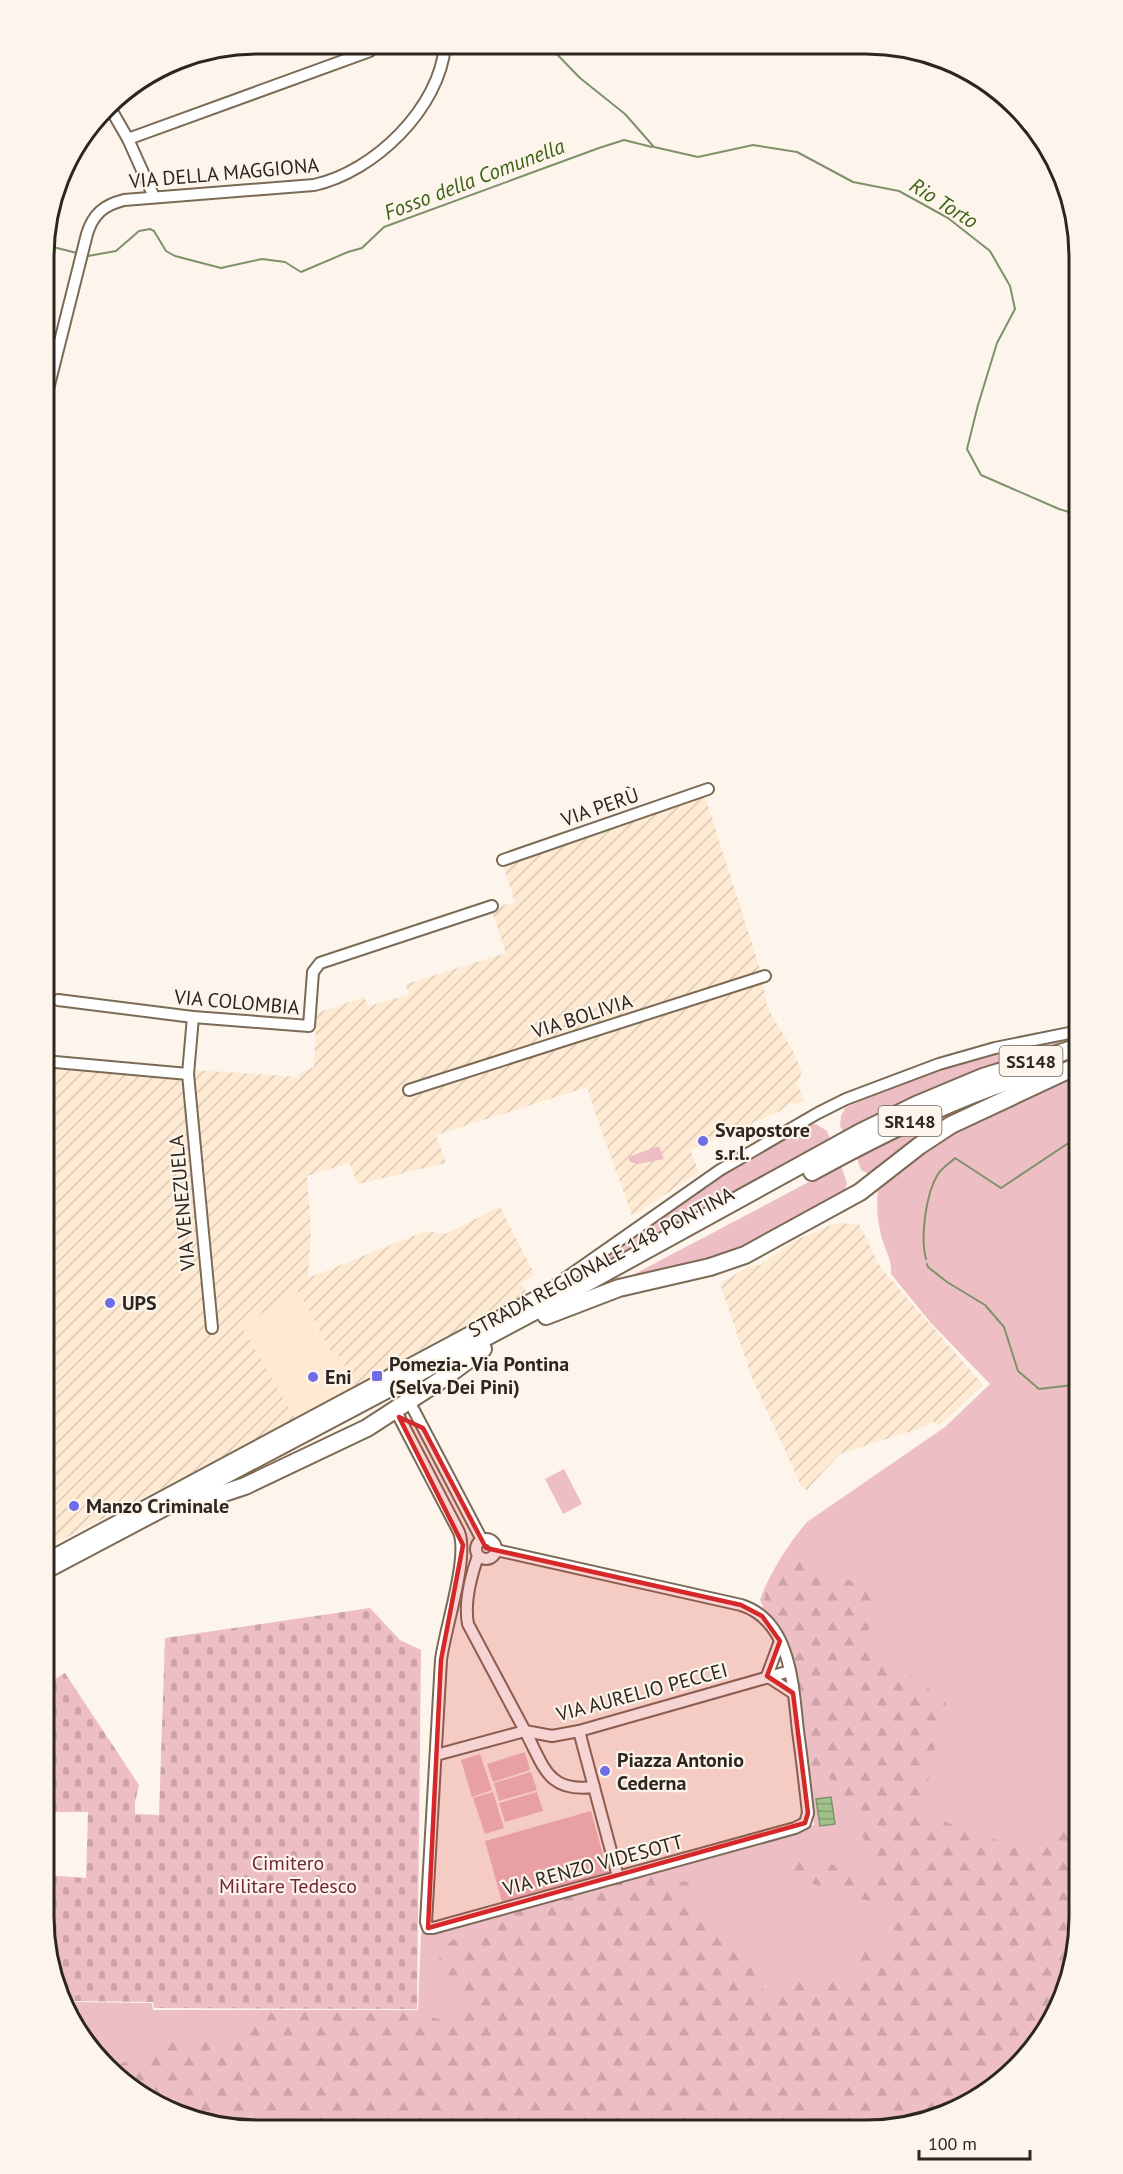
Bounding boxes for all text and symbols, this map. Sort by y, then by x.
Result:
water label: Fosso della Comunella [380,132,569,226]
street label: VIA DELLA MAGGIONA [127,152,320,194]
water label: Rio Torto [905,172,983,234]
street label: VIA PERÙ [557,782,642,833]
street label: VIA COLOMBIA [172,983,301,1020]
street label: VIA BOLIVIA [528,988,636,1045]
road number: SS148 [1000,1046,1062,1076]
road number: SR148 [878,1106,942,1136]
place label: Svapostore s.r.l. [715,1117,810,1166]
street label: VIA VENEZUELA [163,1134,201,1273]
marker: Svapostore s.r.l. [696,1134,710,1148]
street label: STRADA REGIONALE 148 PONTINA [464,1181,739,1343]
place label: UPS [122,1290,157,1316]
marker: UPS [103,1296,117,1310]
place label: Pomezia- Via Pontina (Selva Dei Pini) [389,1351,569,1400]
place label: Eni [325,1364,352,1390]
marker: Pomezia- Via Pontina (Selva Dei Pini) [370,1369,384,1383]
marker: Eni [306,1370,320,1384]
place label: Manzo Criminale [86,1493,229,1519]
marker: Manzo Criminale [67,1499,81,1513]
street label: VIA AURELIO PECCEI [553,1657,730,1728]
place label: Piazza Antonio Cederna [617,1747,744,1796]
marker: Piazza Antonio Cederna [598,1764,612,1778]
street label: VIA RENZO VIDESOTT [499,1828,686,1902]
park label: Cimitero Militare Tedesco [219,1850,357,1899]
scale bar [919,2123,1030,2161]
text: 100 m [928,2132,977,2155]

